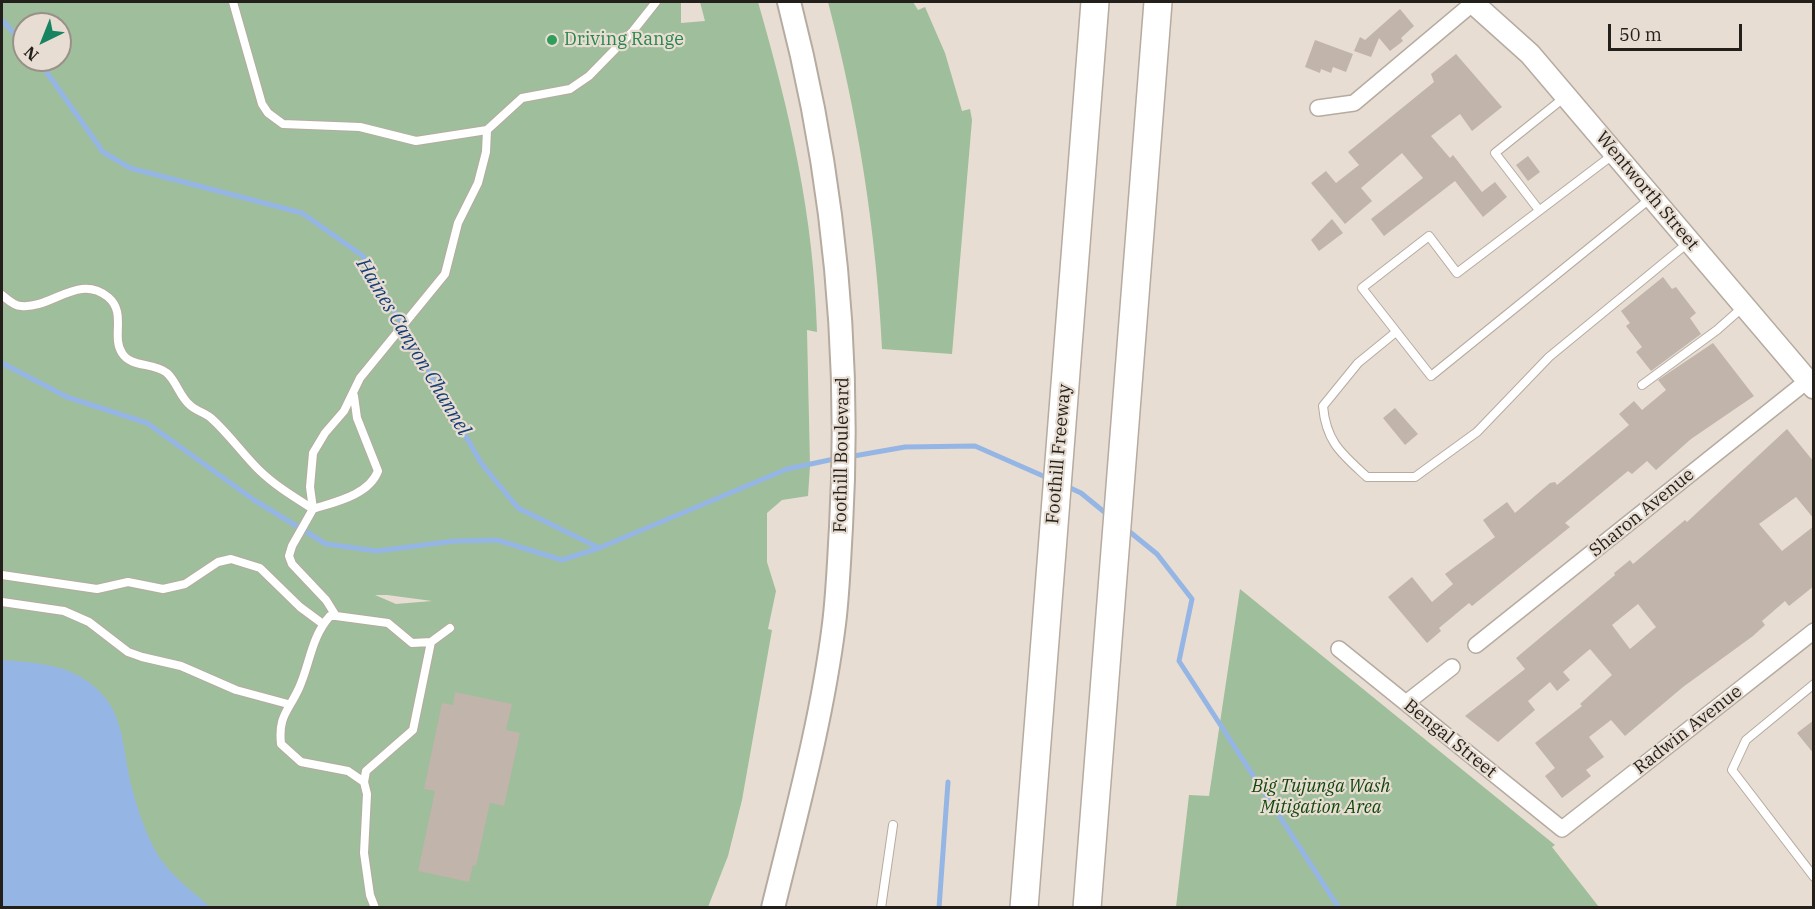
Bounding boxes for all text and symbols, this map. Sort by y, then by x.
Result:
north arrow [12,12,72,72]
scale bar [1611,12,1744,50]
text: 50 m [1619,23,1662,46]
place label: Driving Range [564,29,684,51]
marker: Driving Range [545,33,559,47]
text: N [20,42,43,65]
street label: Wentworth Street [1591,127,1703,255]
water label: Haines Canyon Channel [351,254,475,440]
street label: Foothill Boulevard [830,377,854,533]
street label: Foothill Freeway [1042,383,1076,525]
street label: Sharon Avenue [1585,464,1699,562]
street label: Radwin Avenue [1630,681,1746,779]
street label: Bengal Street [1399,695,1501,783]
park label: Big Tujunga Wash Mitigation Area [1252,776,1390,818]

